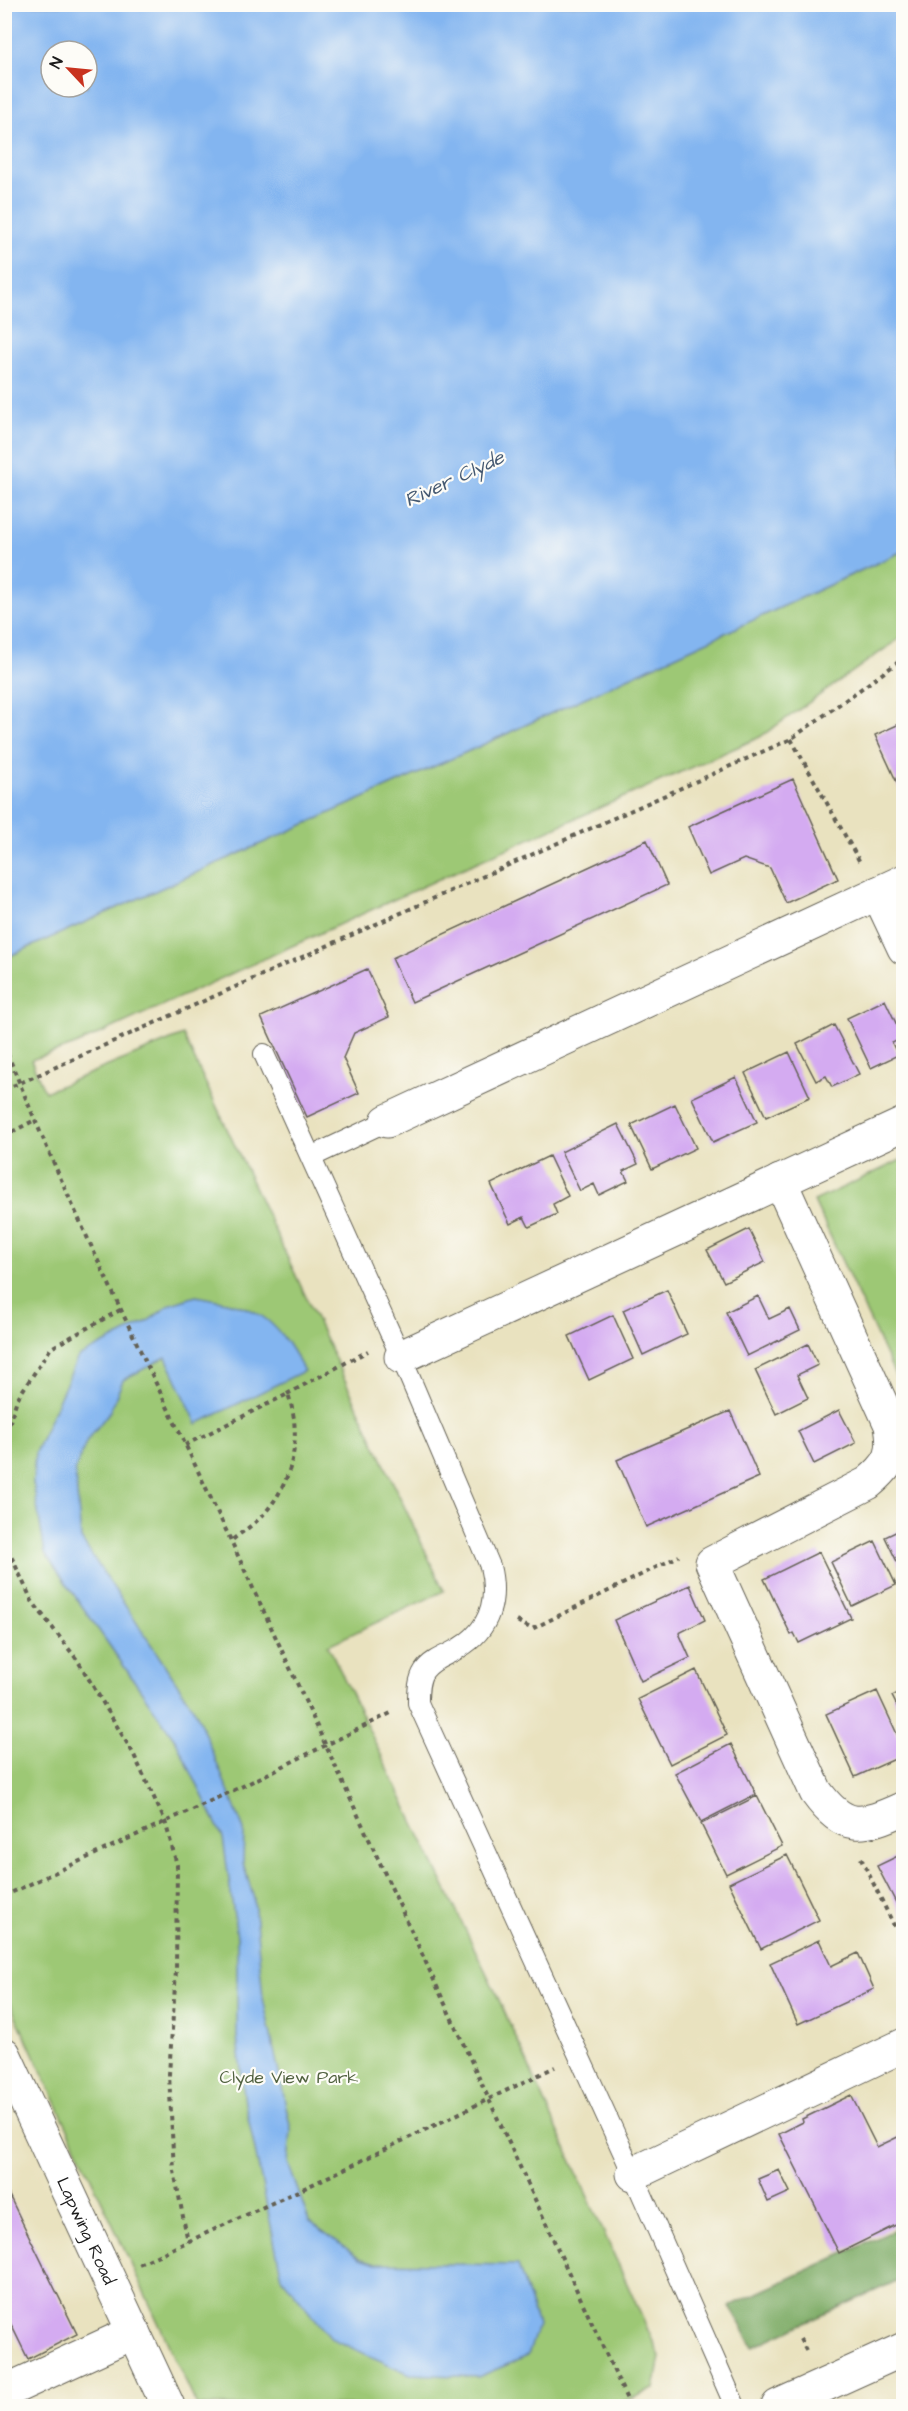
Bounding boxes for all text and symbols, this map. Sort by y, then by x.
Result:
north arrow [39,39,99,99]
text: N [44,54,69,72]
water label: River Clyde [400,443,510,515]
park label: Clyde View Park [220,2065,358,2091]
street label: Lapwing Road [50,2173,122,2289]

